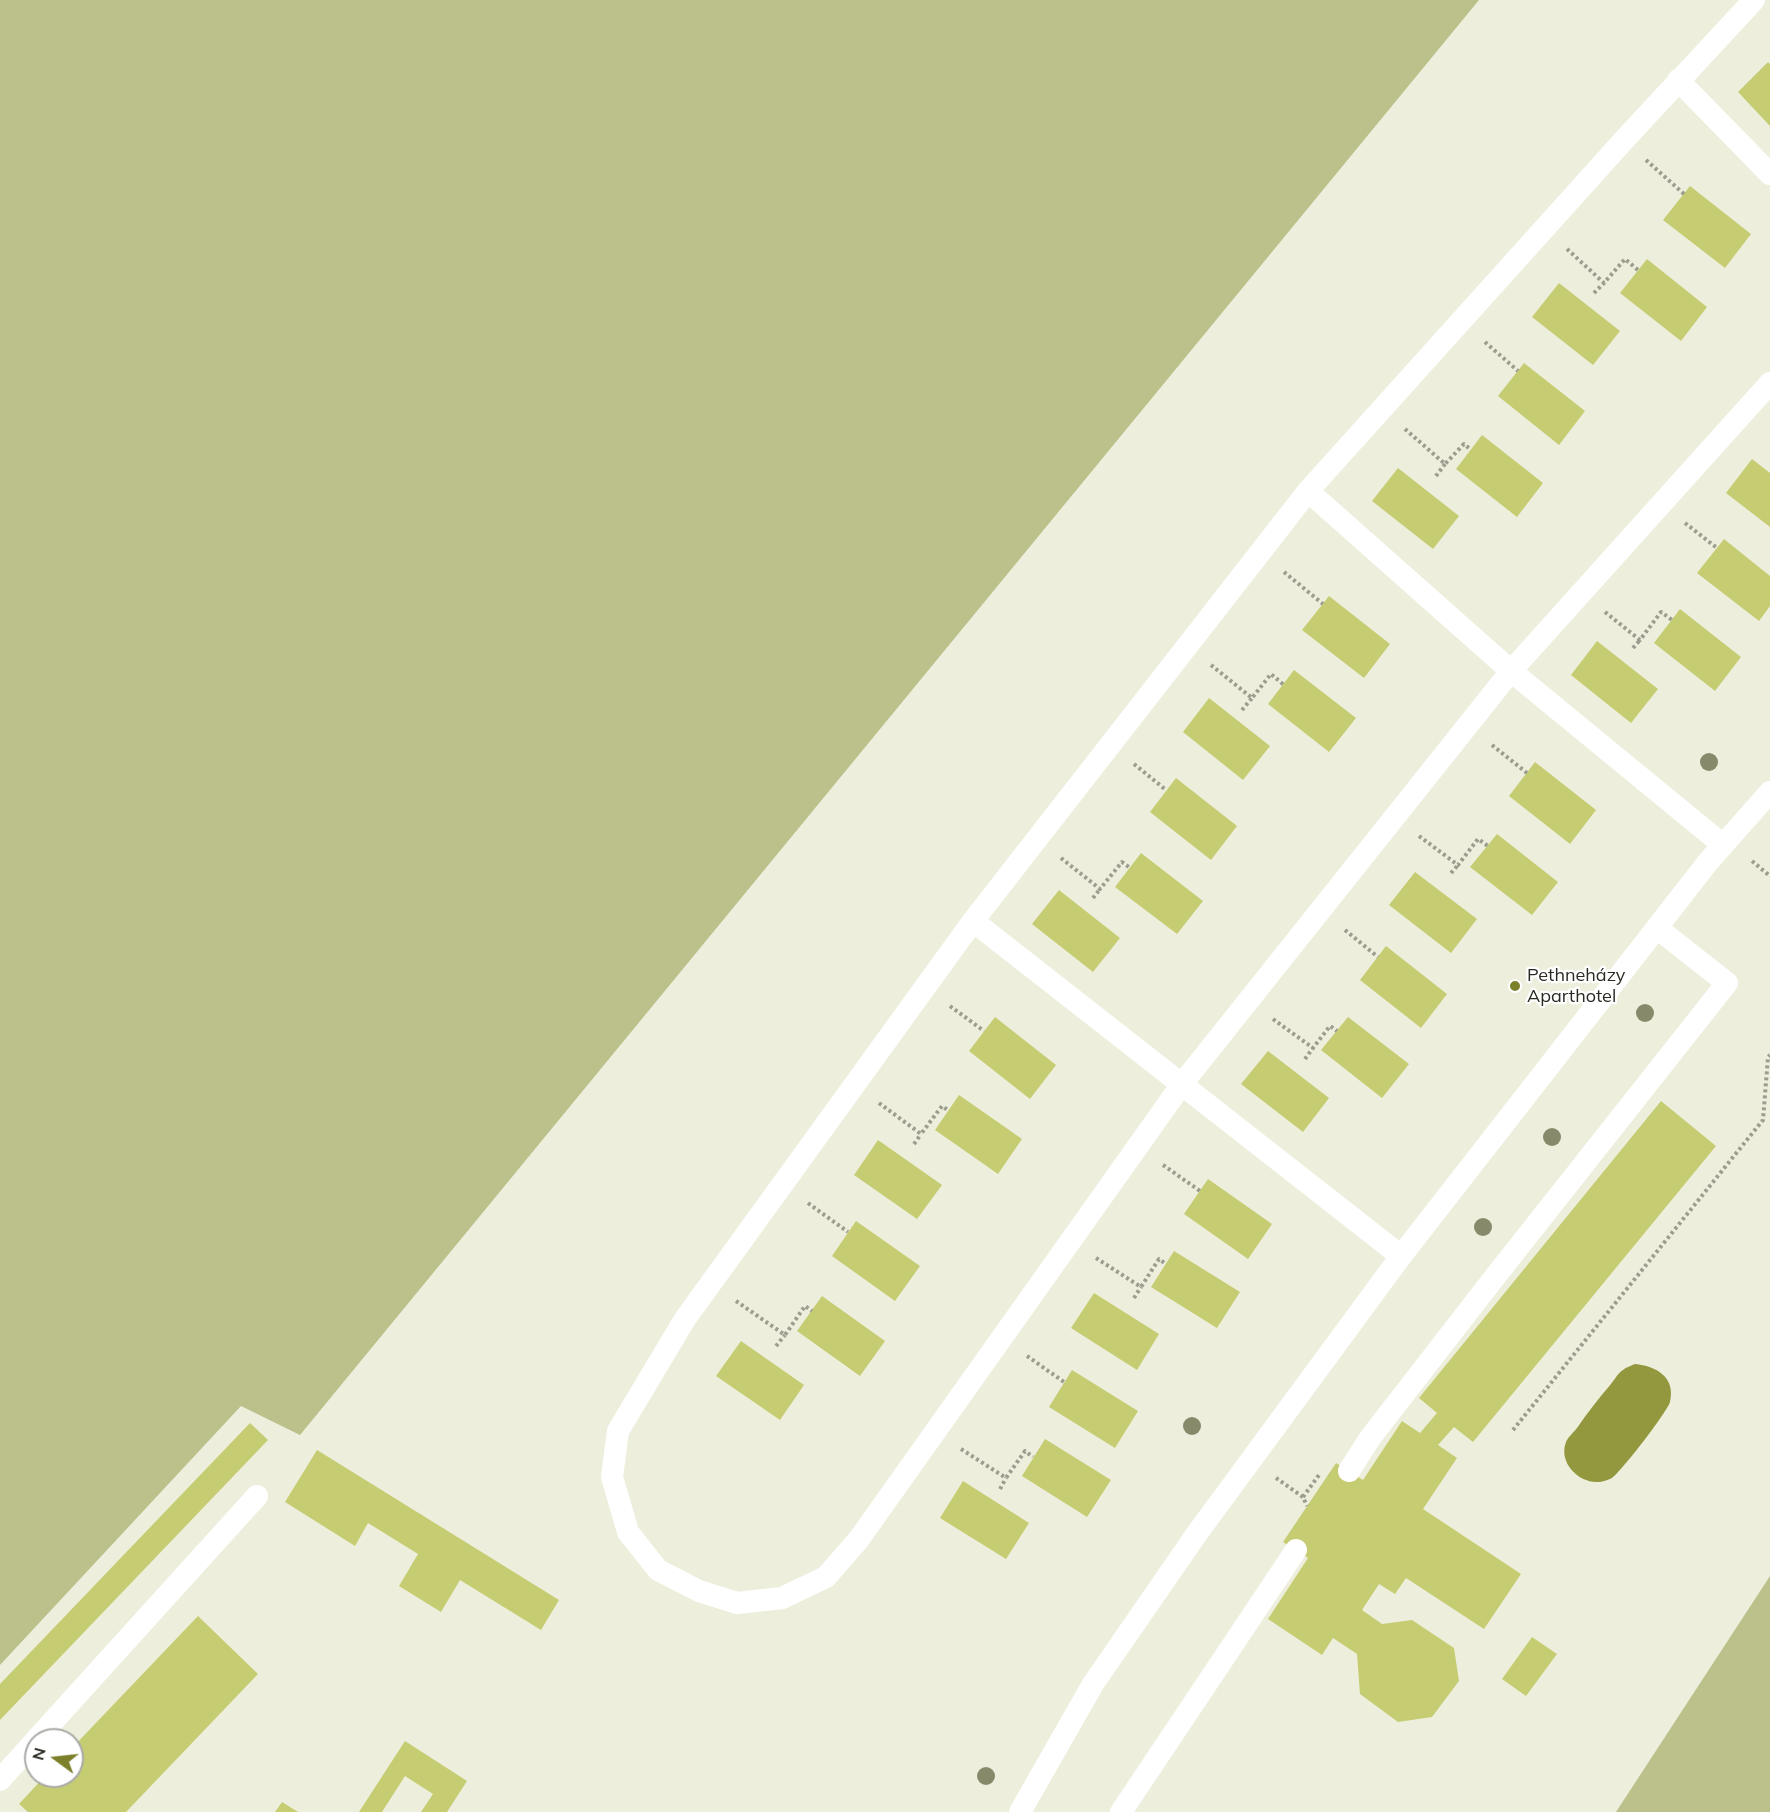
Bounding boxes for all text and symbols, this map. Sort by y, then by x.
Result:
place label: Pethneházy Aparthotel [1527,965,1625,1008]
marker: Pethneházy Aparthotel [1508,979,1522,993]
north arrow [24,1728,84,1788]
text: N [27,1745,50,1762]

